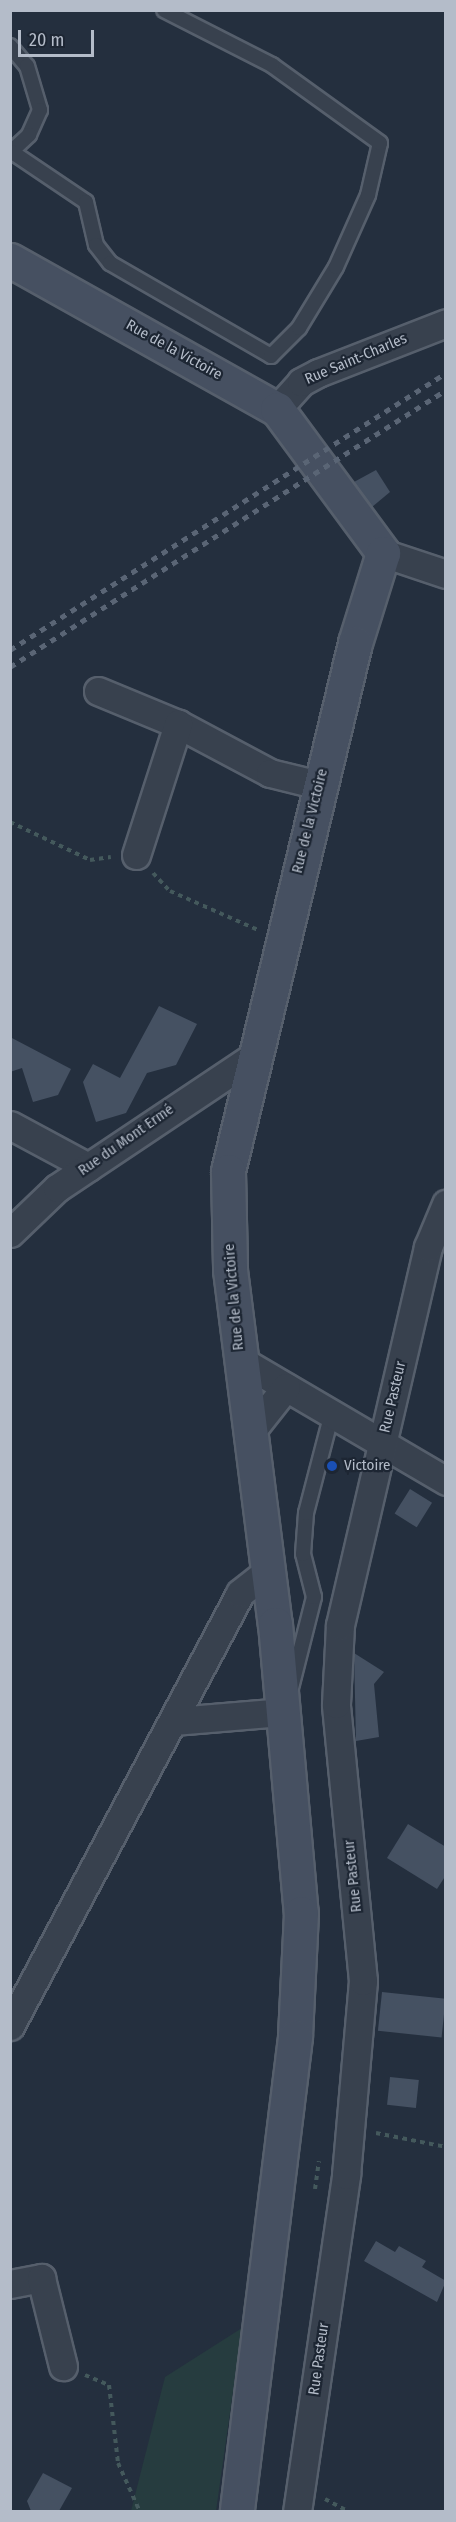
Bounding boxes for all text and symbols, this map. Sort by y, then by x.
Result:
scale bar [21,18,98,56]
text: 20 m [29,29,64,51]
street label: Rue de la Victoire [123,316,225,384]
street label: Rue Saint-Charles [302,329,410,389]
street label: Rue de la Victoire [288,767,332,875]
street label: Rue du Mont Ermé [75,1100,177,1180]
street label: Rue de la Victoire [220,1243,248,1351]
street label: Rue Pasteur [376,1359,410,1435]
place label: Victoire [344,1457,390,1475]
marker: Victoire [325,1459,339,1473]
street label: Rue Pasteur [340,1839,366,1913]
street label: Rue Pasteur [305,2322,333,2396]

